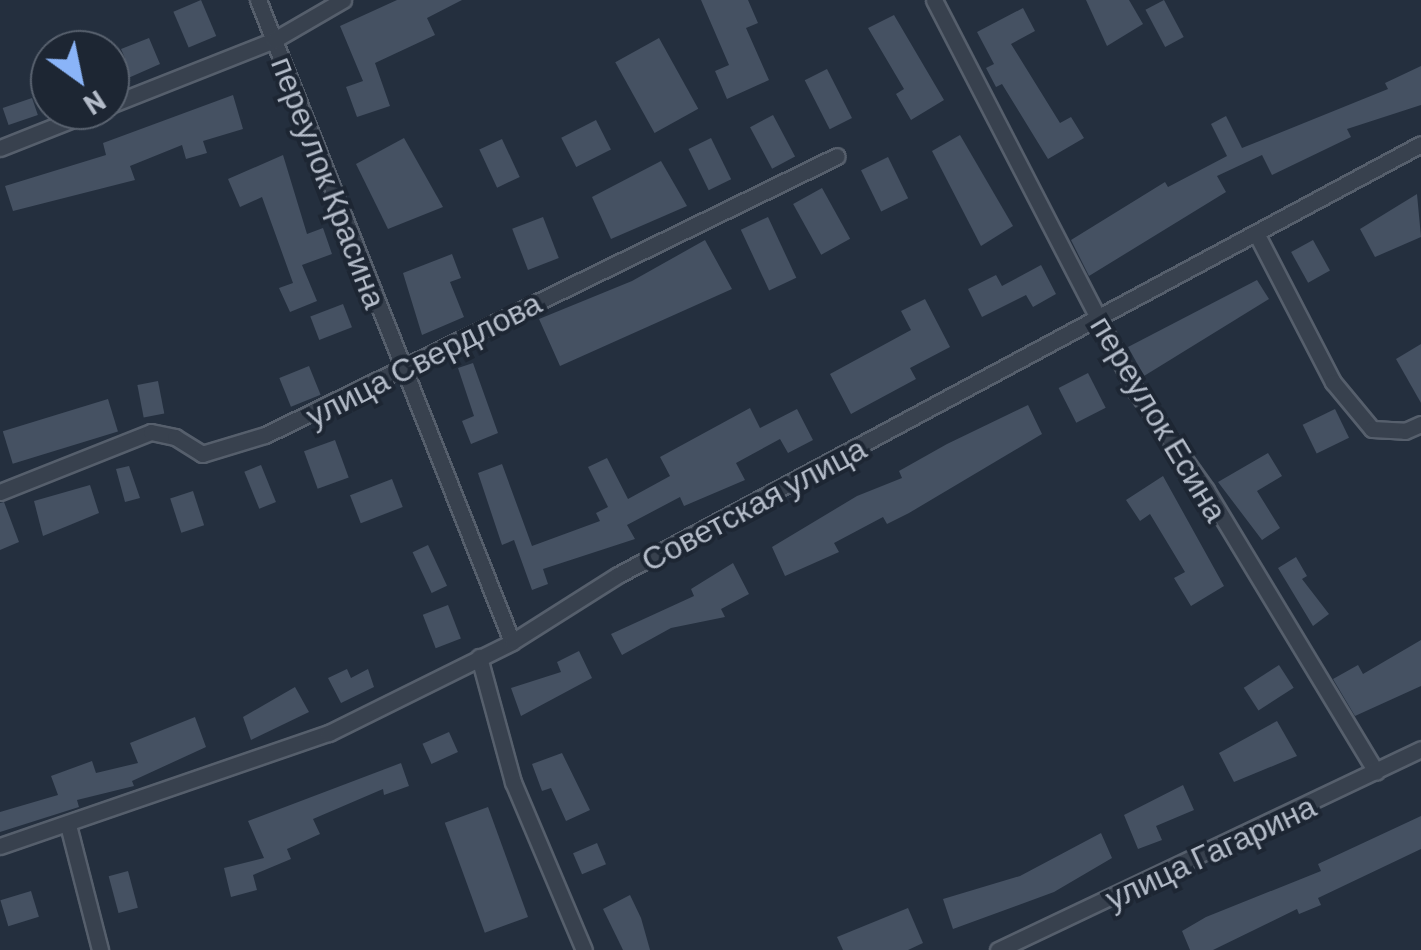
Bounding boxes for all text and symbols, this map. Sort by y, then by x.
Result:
north arrow [30,30,130,130]
street label: переулок Красина [264,51,396,313]
text: N [78,84,112,123]
street label: улица Свердлова [299,282,547,434]
street label: переулок Есина [1083,308,1237,528]
street label: Советская улица [634,428,872,578]
street label: улица Гагарина [1099,786,1321,916]

